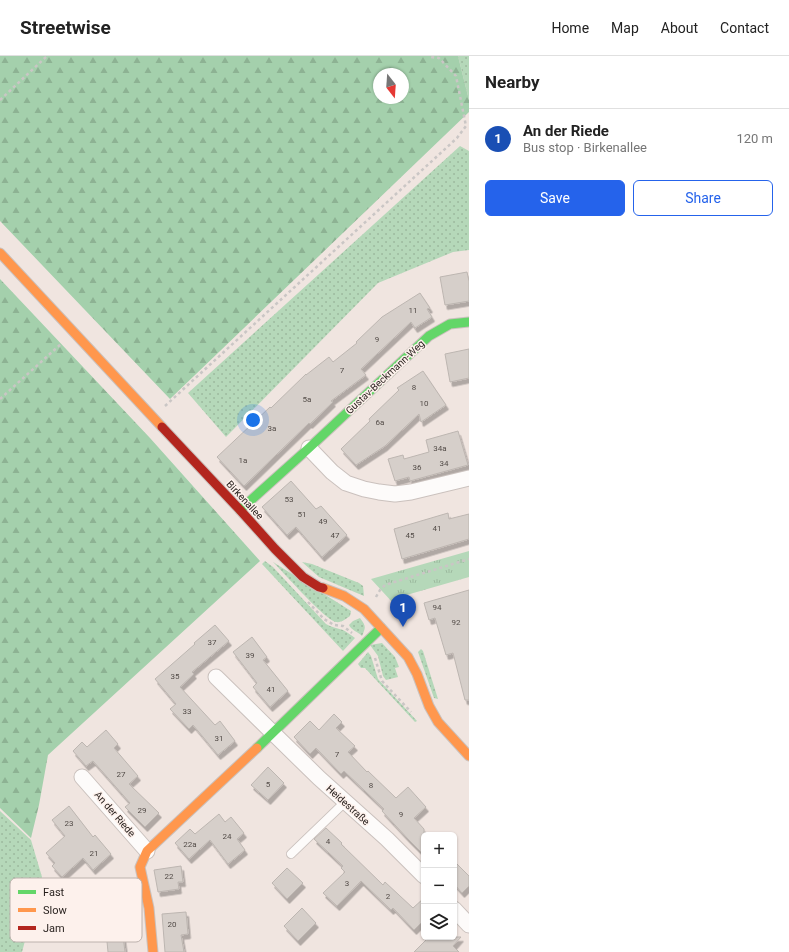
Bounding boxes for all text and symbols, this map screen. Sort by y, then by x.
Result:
text: Streetwise [20,16,111,39]
text: Home [551,20,589,36]
text: Map [611,20,639,36]
text: About [661,20,698,36]
text: Contact [720,20,769,36]
north arrow [373,68,409,104]
text: Nearby [485,72,540,92]
text: An der Riede [523,122,609,140]
text: 1 [494,131,502,146]
text: 120 m [736,131,773,146]
text: Bus stop · Birkenallee [523,140,647,155]
button: Save [485,180,625,216]
button: Share [633,180,773,216]
house number: 11 [409,306,418,315]
house number: 9 [375,335,379,344]
street label: Gustav-Beckmann-Weg [343,338,427,416]
house number: 7 [340,366,345,375]
house number: 8 [412,383,417,392]
house number: 5a [303,395,311,404]
house number: 10 [420,399,429,408]
your location [243,410,263,430]
house number: 6a [376,418,384,427]
house number: 3a [268,424,276,433]
house number: 34a [433,444,447,453]
house number: 1a [239,456,247,465]
house number: 34 [440,459,449,468]
house number: 36 [413,463,422,472]
street label: Birkenallee [224,478,266,522]
house number: 53 [285,495,294,504]
house number: 51 [298,510,307,519]
house number: 49 [319,517,328,526]
house number: 41 [433,524,442,533]
house number: 47 [331,531,340,540]
house number: 45 [406,531,415,540]
pin: 1 [390,594,416,627]
house number: 94 [433,603,442,612]
house number: 92 [452,618,461,627]
house number: 37 [208,638,217,647]
house number: 39 [246,651,255,660]
house number: 35 [171,672,180,681]
house number: 41 [267,685,276,694]
house number: 33 [183,707,192,716]
house number: 31 [215,734,224,743]
house number: 7 [335,750,340,759]
house number: 27 [117,770,126,779]
house number: 5 [266,780,271,789]
house number: 8 [369,781,374,790]
street label: Heidestraße [324,783,372,827]
street label: An der Riede [92,789,138,839]
house number: 29 [138,806,147,815]
house number: 9 [399,810,403,819]
house number: 23 [65,819,74,828]
house number: 24 [223,832,232,841]
map controls [421,832,457,940]
button: + [421,832,457,868]
house number: 4 [326,837,331,846]
house number: 22a [183,840,197,849]
house number: 21 [90,849,99,858]
button: − [421,868,457,904]
house number: 22 [165,872,174,881]
legend [10,878,142,942]
house number: 3 [345,879,349,888]
text: Fast [43,886,65,899]
house number: 2 [386,892,391,901]
text: Slow [43,904,67,917]
button: layers [421,904,457,940]
house number: 20 [168,920,177,929]
text: Jam [43,922,65,935]

